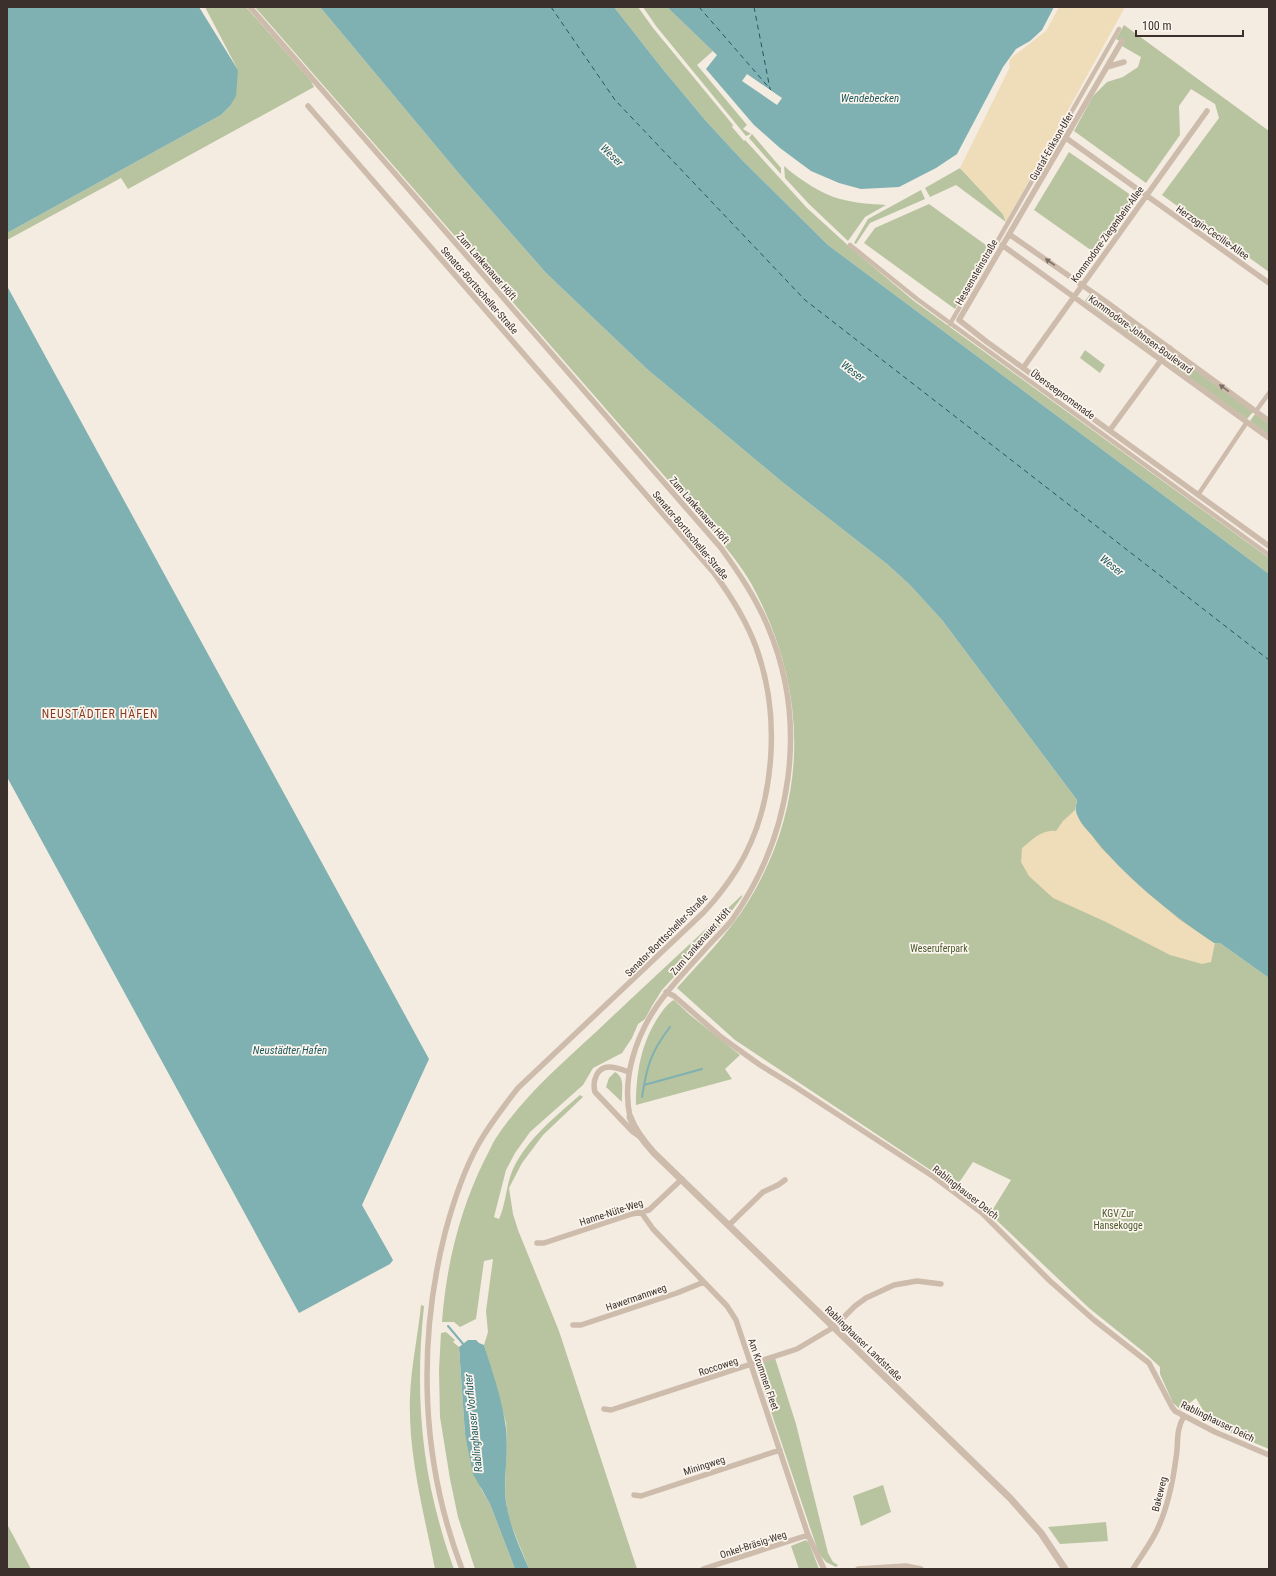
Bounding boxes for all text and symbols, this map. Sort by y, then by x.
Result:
scale bar [1136,12,1243,38]
text: 100 m [1142,19,1172,33]
water label: Wendebecken [841,92,899,105]
street label: Gustaf-Erikson-Ufer [1027,110,1075,182]
water label: Weser [598,142,626,170]
street label: Kommodore-Ziegenbein-Allee [1069,184,1146,285]
street label: Herzogin-Cecilie-Allee [1174,203,1252,262]
street label: Zum Lankenauer Höft [455,231,519,302]
street label: Hessensteinstraße [953,237,1000,307]
street label: Senator-Borttscheller-Straße [439,245,521,336]
one-way arrow [1045,258,1055,266]
street label: Kommodore-Johnsen-Boulevard [1087,293,1195,376]
water label: Weser [838,358,868,385]
street label: Überseepromenade [1028,367,1098,422]
one-way arrow [1219,384,1229,392]
street label: Zum Lankenauer Höft [668,475,732,546]
street label: Senator-Borttscheller-Straße [650,489,731,582]
water label: Weser [1097,552,1126,579]
district label: NEUSTÄDTER HÄFEN [42,706,158,721]
street label: Senator-Borttscheller-Straße [623,892,710,979]
street label: Zum Lankenauer Höft [668,906,732,977]
park label: Weseruferpark [910,943,968,954]
water label: Neustädter Hafen [253,1044,327,1057]
street label: Rablinghauser Deich [931,1163,1001,1222]
street label: Hanne-Nüte-Weg [578,1197,644,1228]
park label: KGV Zur Hansekogge [1093,1208,1143,1231]
street label: Hawermannweg [604,1282,668,1313]
street label: Rablinghauser Landstraße [823,1304,905,1383]
street label: Am Krummen Fleet [746,1337,781,1412]
street label: Roccoweg [697,1355,739,1378]
water label: Rablinghauser Vorfluter [462,1372,485,1473]
street label: Rablinghauser Deich [1179,1399,1257,1444]
street label: Miningweg [682,1454,726,1477]
street label: Bakeweg [1150,1476,1169,1513]
street label: Onkel-Bräsig-Weg [719,1529,788,1560]

